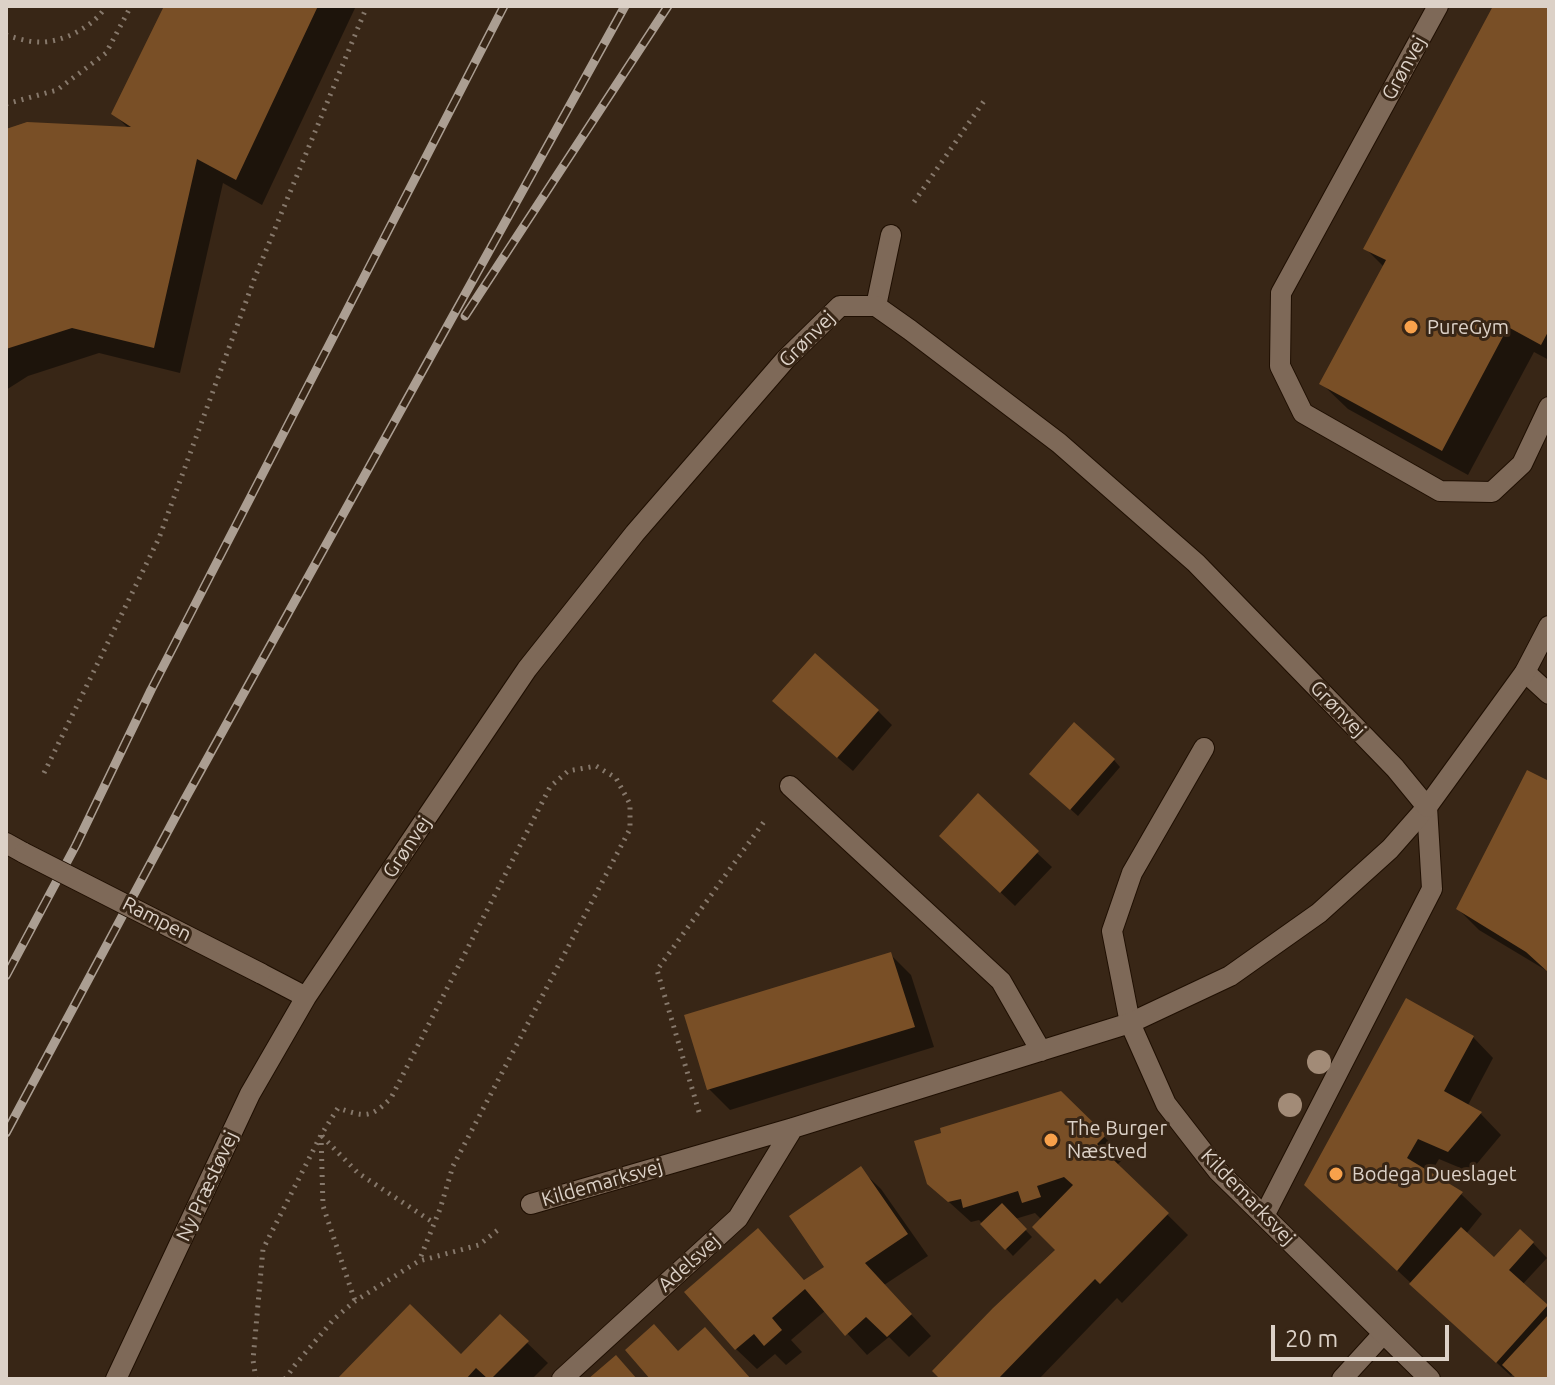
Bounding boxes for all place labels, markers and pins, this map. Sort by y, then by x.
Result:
place label: PureGym [1427,315,1509,339]
marker: PureGym [1402,318,1420,336]
place label: The Burger Næstved [1067,1116,1167,1163]
marker: The Burger Næstved [1042,1131,1060,1149]
place label: Bodega Dueslaget [1352,1162,1517,1186]
marker: Bodega Dueslaget [1327,1165,1345,1183]

